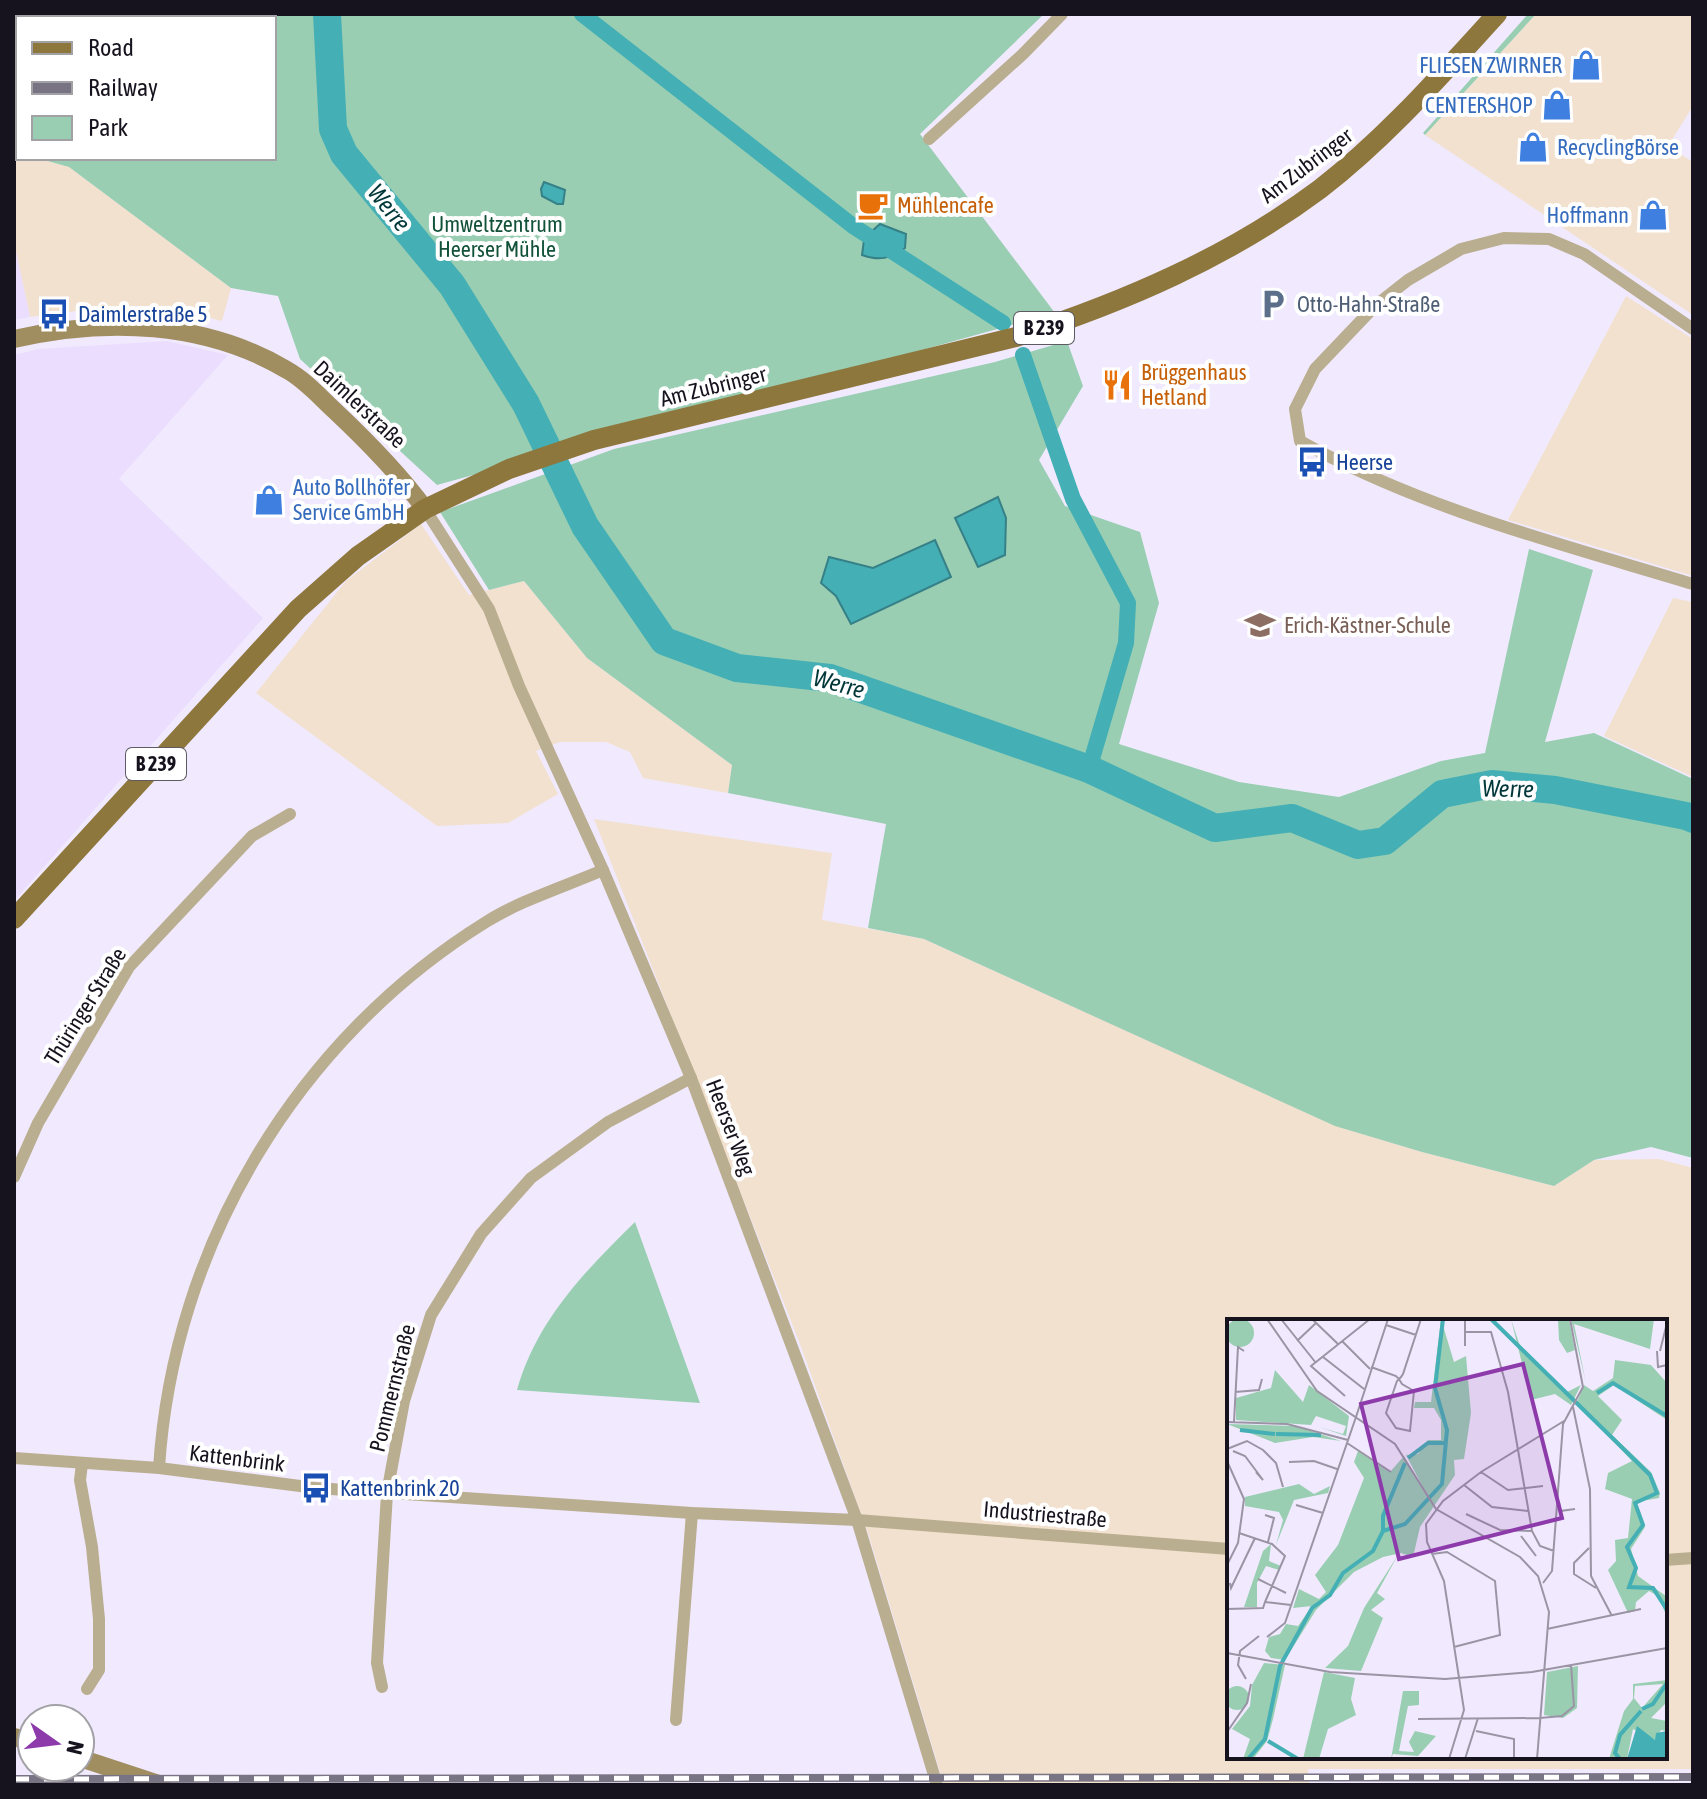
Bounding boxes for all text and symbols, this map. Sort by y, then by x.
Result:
legend [16,16,276,160]
text: Road [88,34,134,61]
shop icon: FLIESEN ZWIRNER [1569,48,1603,82]
place label: FLIESEN ZWIRNER [1419,52,1562,78]
text: Railway [88,74,158,101]
shop icon: CENTERSHOP [1540,88,1574,122]
place label: CENTERSHOP [1425,92,1533,118]
text: Park [88,114,129,141]
street label: Am Zubringer [1255,122,1357,208]
shop icon: RecyclingBörse [1516,130,1550,164]
place label: RecyclingBörse [1557,134,1679,160]
water label: Werre [363,179,416,236]
cafe icon: Mühlencafe [856,188,890,222]
place label: Mühlencafe [897,192,994,218]
shop icon: Hoffmann [1636,198,1670,232]
place label: Hoffmann [1547,202,1629,228]
park label: Umweltzentrum Heerser Mühle [431,211,563,262]
parking icon: Otto-Hahn-Straße [1256,287,1290,321]
place label: Otto-Hahn-Straße [1297,291,1440,317]
bus stop icon: Daimlerstraße 5 [37,297,71,331]
place label: Daimlerstraße 5 [78,301,208,327]
road number: B 239 [1014,312,1074,344]
street label: Daimlerstraße [309,355,411,453]
place label: Brüggenhaus Hetland [1141,359,1247,410]
street label: Am Zubringer [657,360,769,412]
restaurant icon: Brüggenhaus Hetland [1100,368,1134,402]
bus stop icon: Heerse [1295,445,1329,479]
place label: Heerse [1336,449,1393,475]
place label: Auto Bollhöfer Service GmbH [293,474,410,525]
shop icon: Auto Bollhöfer Service GmbH [252,483,286,517]
school or university icon: Erich-Kästner-Schule [1243,608,1277,642]
place label: Erich-Kästner-Schule [1284,612,1451,638]
water label: Werre [811,664,868,703]
road number: B 239 [126,748,186,780]
water label: Werre [1482,775,1534,802]
street label: Thüringer Straße [39,943,131,1069]
street label: Heerser Weg [701,1075,761,1179]
inset map [1227,1319,1667,1759]
street label: Pommernstraße [364,1322,420,1454]
street label: Kattenbrink [188,1439,287,1477]
bus stop icon: Kattenbrink 20 [299,1471,333,1505]
place label: Kattenbrink 20 [340,1475,460,1501]
street label: Industriestraße [982,1496,1108,1532]
north arrow [16,1703,96,1783]
text: N [61,1738,90,1757]

